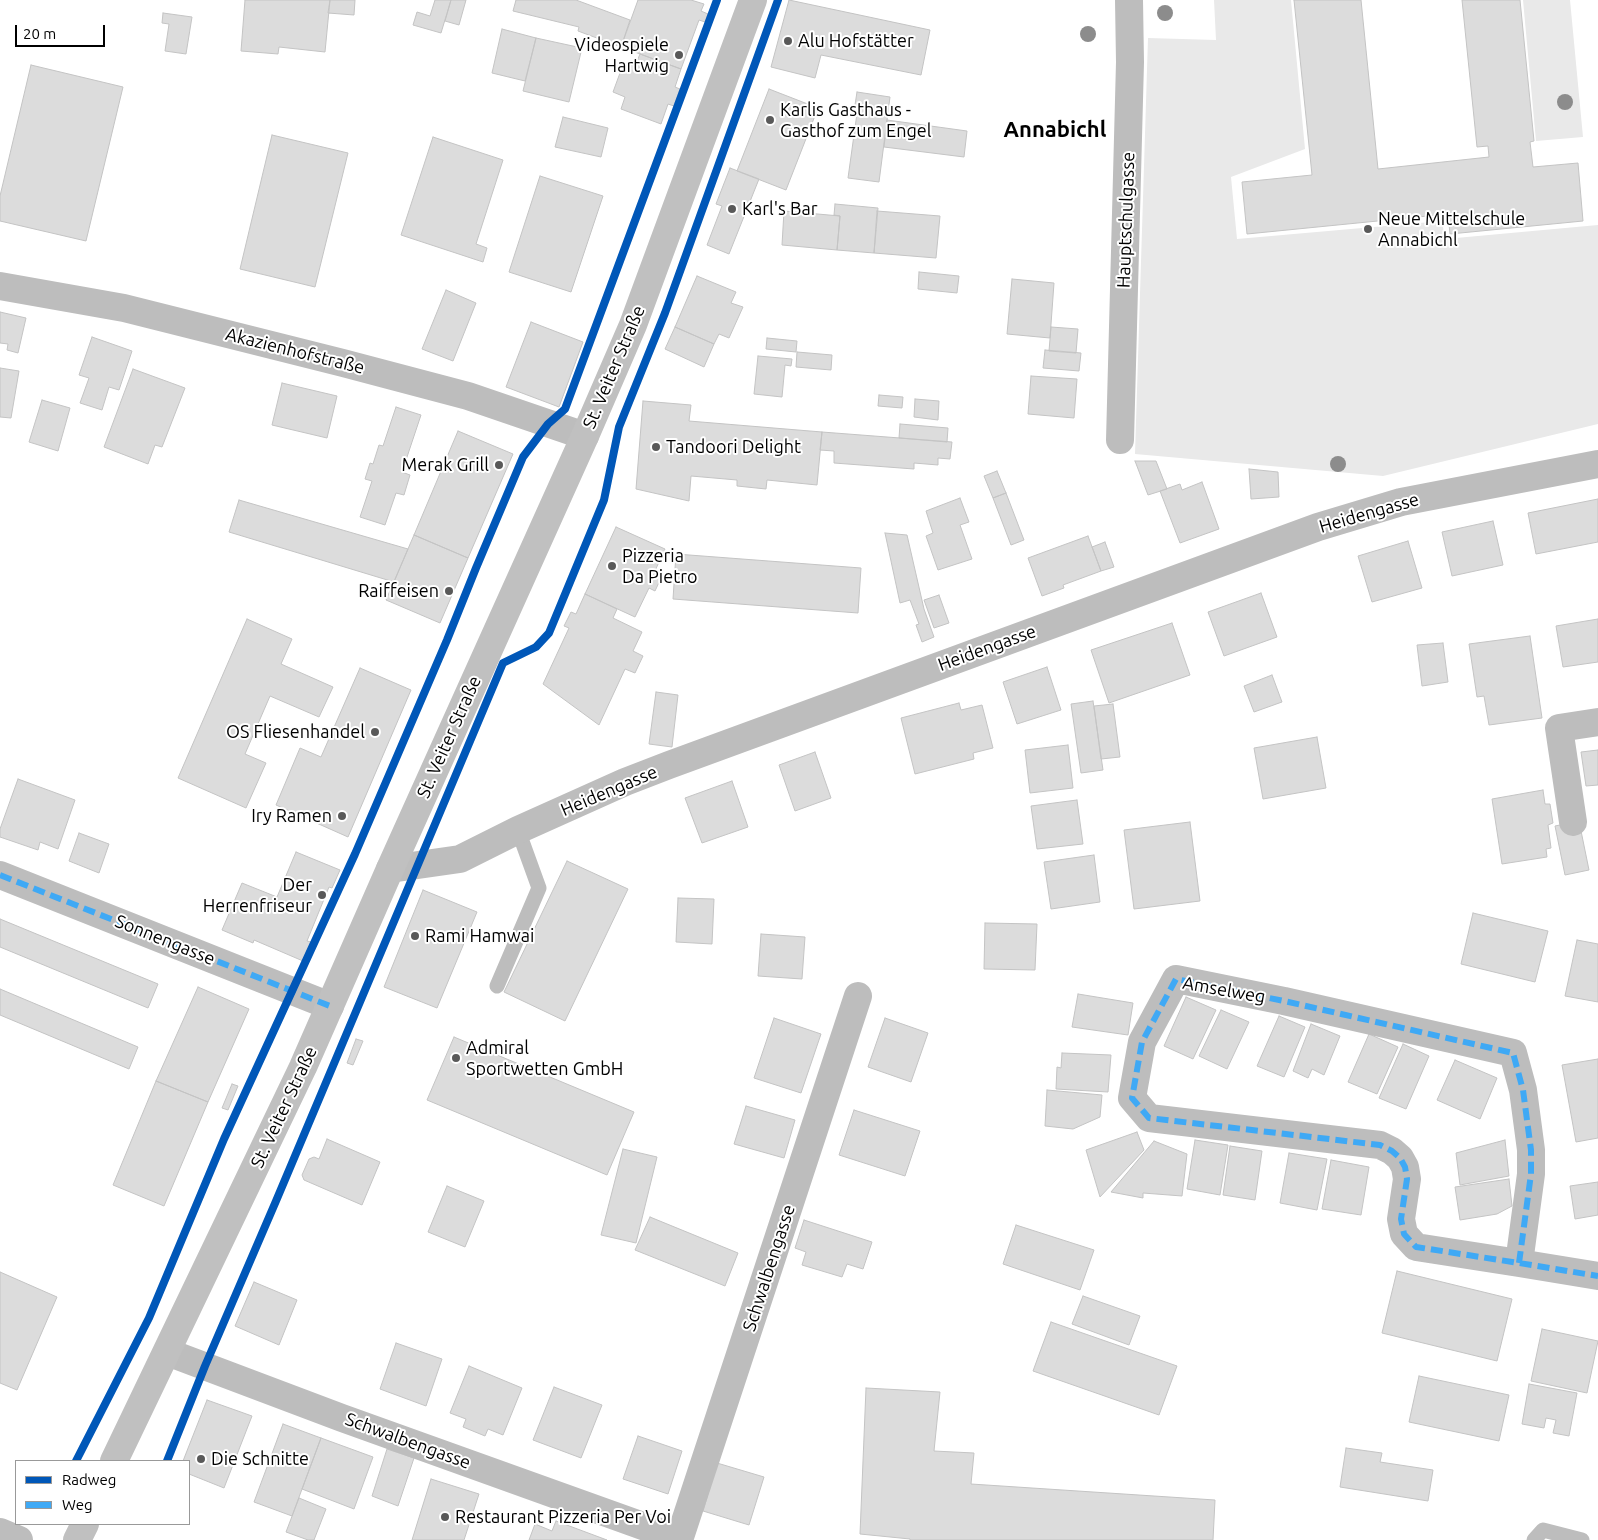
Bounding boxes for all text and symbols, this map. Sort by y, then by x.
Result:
scale bar [18,15,108,47]
text: 20 m [23,25,56,42]
place label: Alu Hofstätter [798,30,914,52]
place label: Videospiele Hartwig [574,34,669,76]
marker: Alu Hofstätter [782,35,794,47]
marker: Videospiele Hartwig [673,49,685,61]
place label: Karlis Gasthaus - Gasthof zum Engel [780,99,931,142]
marker: Karlis Gasthaus - Gasthof zum Engel [764,114,776,126]
district label: Annabichl [1004,117,1106,143]
street label: Hauptschulgasse [1113,152,1139,288]
place label: Karl's Bar [742,198,818,220]
marker: Karl's Bar [726,203,738,215]
place label: Neue Mittelschule Annabichl [1378,208,1525,250]
marker: Neue Mittelschule Annabichl [1362,223,1374,235]
street label: St. Veiter Straße [578,302,650,432]
street label: Akazienhofstraße [223,323,367,379]
place label: Tandoori Delight [666,436,801,458]
marker: Tandoori Delight [650,441,662,453]
place label: Merak Grill [402,454,489,476]
marker: Merak Grill [493,459,505,471]
street label: Heidengasse [1317,488,1421,538]
place label: Pizzeria Da Pietro [622,545,698,588]
marker: Pizzeria Da Pietro [606,560,618,572]
place label: Raiffeisen [358,580,439,602]
marker: Raiffeisen [443,585,455,597]
street label: Heidengasse [935,620,1039,676]
street label: St. Veiter Straße [412,672,486,802]
place label: OS Fliesenhandel [226,721,365,743]
marker: OS Fliesenhandel [369,726,381,738]
street label: Heidengasse [557,761,661,821]
place label: Iry Ramen [251,805,332,827]
marker: Iry Ramen [336,810,348,822]
place label: Der Herrenfriseur [203,874,312,916]
marker: Der Herrenfriseur [316,889,328,901]
street label: Sonnengasse [112,910,218,970]
place label: Rami Hamwai [425,925,534,947]
marker: Rami Hamwai [409,930,421,942]
street label: Amselweg [1181,972,1267,1008]
place label: Admiral Sportwetten GmbH [466,1037,623,1080]
street label: St. Veiter Straße [246,1043,322,1171]
marker: Admiral Sportwetten GmbH [450,1052,462,1064]
street label: Schwalbengasse [738,1202,800,1334]
street label: Schwalbengasse [342,1408,474,1474]
place label: Die Schnitte [211,1448,309,1470]
marker: Die Schnitte [195,1453,207,1465]
legend [15,1460,190,1525]
text: Radweg [62,1471,116,1488]
text: Weg [62,1496,93,1513]
place label: Restaurant Pizzeria Per Voi [455,1506,671,1528]
marker: Restaurant Pizzeria Per Voi [439,1511,451,1523]

